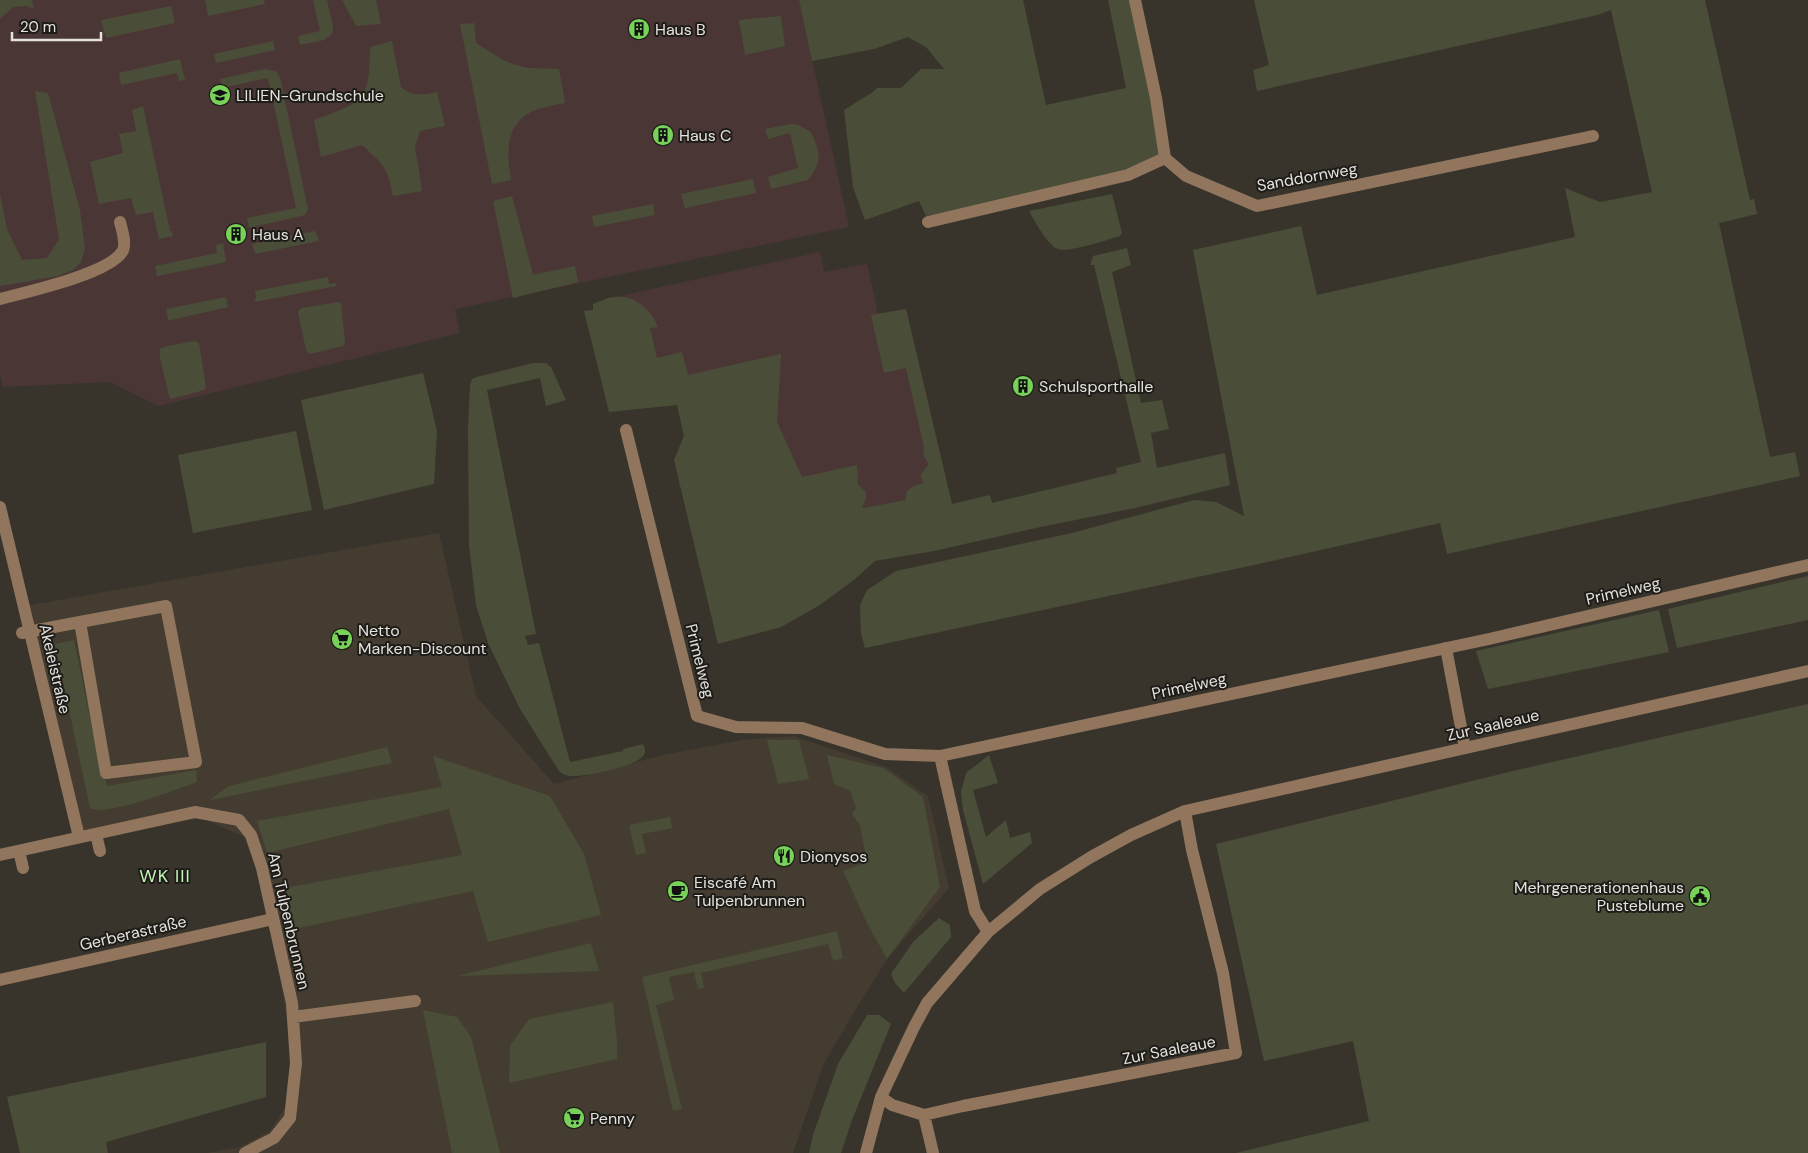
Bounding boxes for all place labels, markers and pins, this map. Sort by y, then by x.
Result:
building icon: Haus B [627,17,651,41]
place label: Haus B [655,19,706,40]
school or university icon: LILIEN-Grundschule [208,83,232,107]
place label: LILIEN-Grundschule [236,85,384,106]
building icon: Haus C [651,123,675,147]
place label: Haus C [679,125,732,146]
building icon: Haus A [224,222,248,246]
place label: Haus A [252,224,304,245]
building icon: Schulsporthalle [1011,374,1035,398]
place label: Schulsporthalle [1039,376,1153,397]
place label: Netto Marken-Discount [358,620,487,659]
supermarket icon: Netto Marken-Discount [330,627,354,651]
restaurant icon: Dionysos [772,844,796,868]
place label: Dionysos [800,846,867,867]
place label: Eiscafé Am Tulpenbrunnen [694,872,805,911]
place label: Mehrgenerationenhaus Pusteblume [1514,877,1684,916]
cafe icon: Eiscafé Am Tulpenbrunnen [666,879,690,903]
public building icon: Mehrgenerationenhaus Pusteblume [1688,884,1712,908]
supermarket icon: Penny [562,1106,586,1130]
place label: Penny [590,1108,635,1129]

